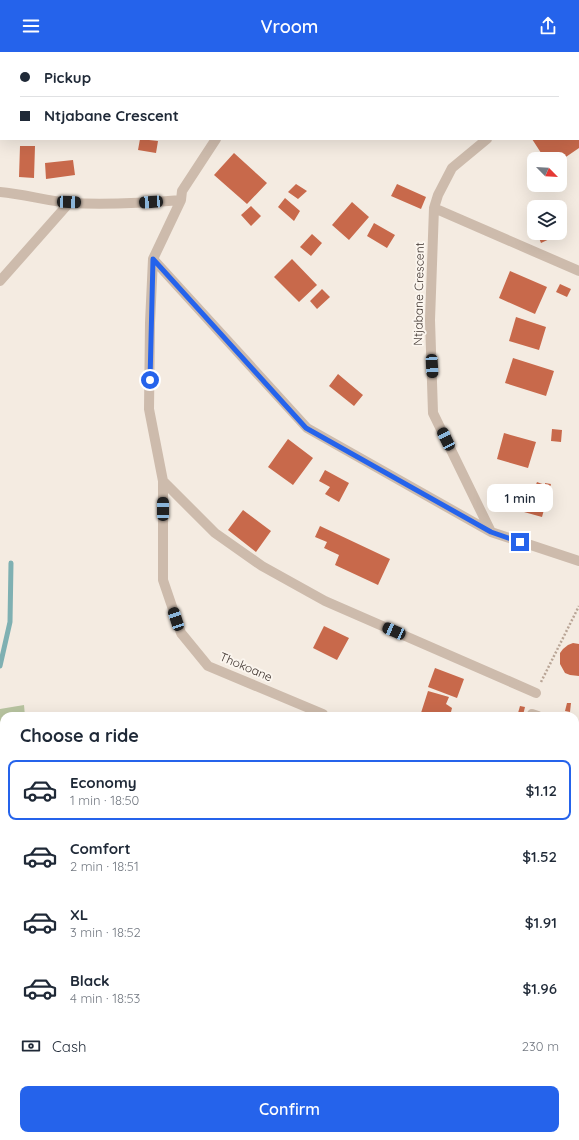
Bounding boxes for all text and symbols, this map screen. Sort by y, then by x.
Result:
icon: menu [20,15,42,37]
text: Vroom [261,15,318,38]
icon: share [537,15,559,37]
text: Pickup [44,68,91,87]
text: Ntjabane Crescent [44,106,179,125]
north arrow [527,152,567,192]
map controls [527,152,567,240]
car [139,195,163,209]
car [57,196,81,208]
button: layers [527,200,567,240]
street label: Ntjabane Crescent [410,242,427,346]
car [425,354,439,378]
route start [141,371,159,389]
car [435,426,457,452]
callout: 1 min [487,484,553,512]
text: 1 min [504,490,536,506]
car [157,497,169,521]
route end [511,533,529,551]
car [167,606,185,632]
car [381,621,407,641]
street label: Thokoane [218,649,275,684]
text: Choose a ride [20,724,139,747]
icon: car [22,772,58,808]
text: Economy [70,773,137,792]
text: $1.12 [526,781,557,800]
text: 1 min · 18:50 [70,792,139,808]
icon: car [22,838,58,874]
text: Comfort [70,839,131,858]
text: $1.52 [522,847,557,866]
text: 2 min · 18:51 [70,858,139,874]
icon: car [22,904,58,940]
text: XL [70,905,88,924]
text: $1.91 [525,913,557,932]
text: 3 min · 18:52 [70,924,141,940]
icon: car [22,970,58,1006]
text: Black [70,971,110,990]
text: $1.96 [522,979,557,998]
text: 4 min · 18:53 [70,990,140,1006]
icon: cash [20,1035,42,1057]
text: Cash [52,1037,86,1056]
text: 230 m [522,1038,559,1054]
button: Confirm [20,1086,559,1132]

